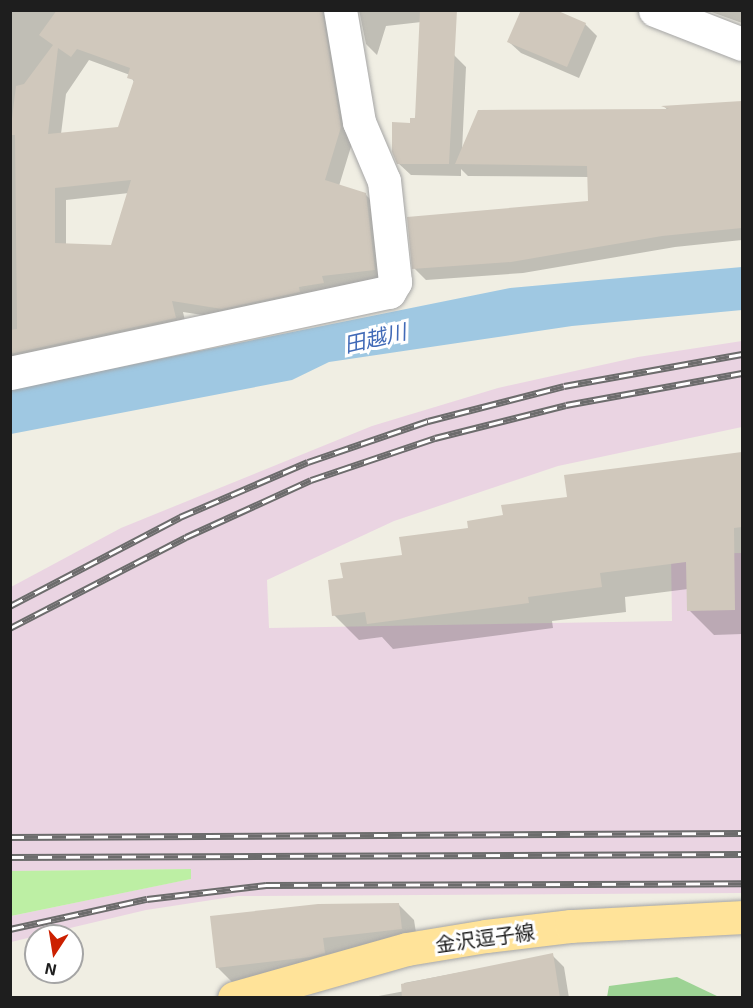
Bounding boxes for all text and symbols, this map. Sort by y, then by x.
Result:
water label: 田越川 [341,319,409,357]
street label: 金沢逗子線 [434,919,536,957]
north arrow [24,924,84,984]
text: N [43,960,58,981]

